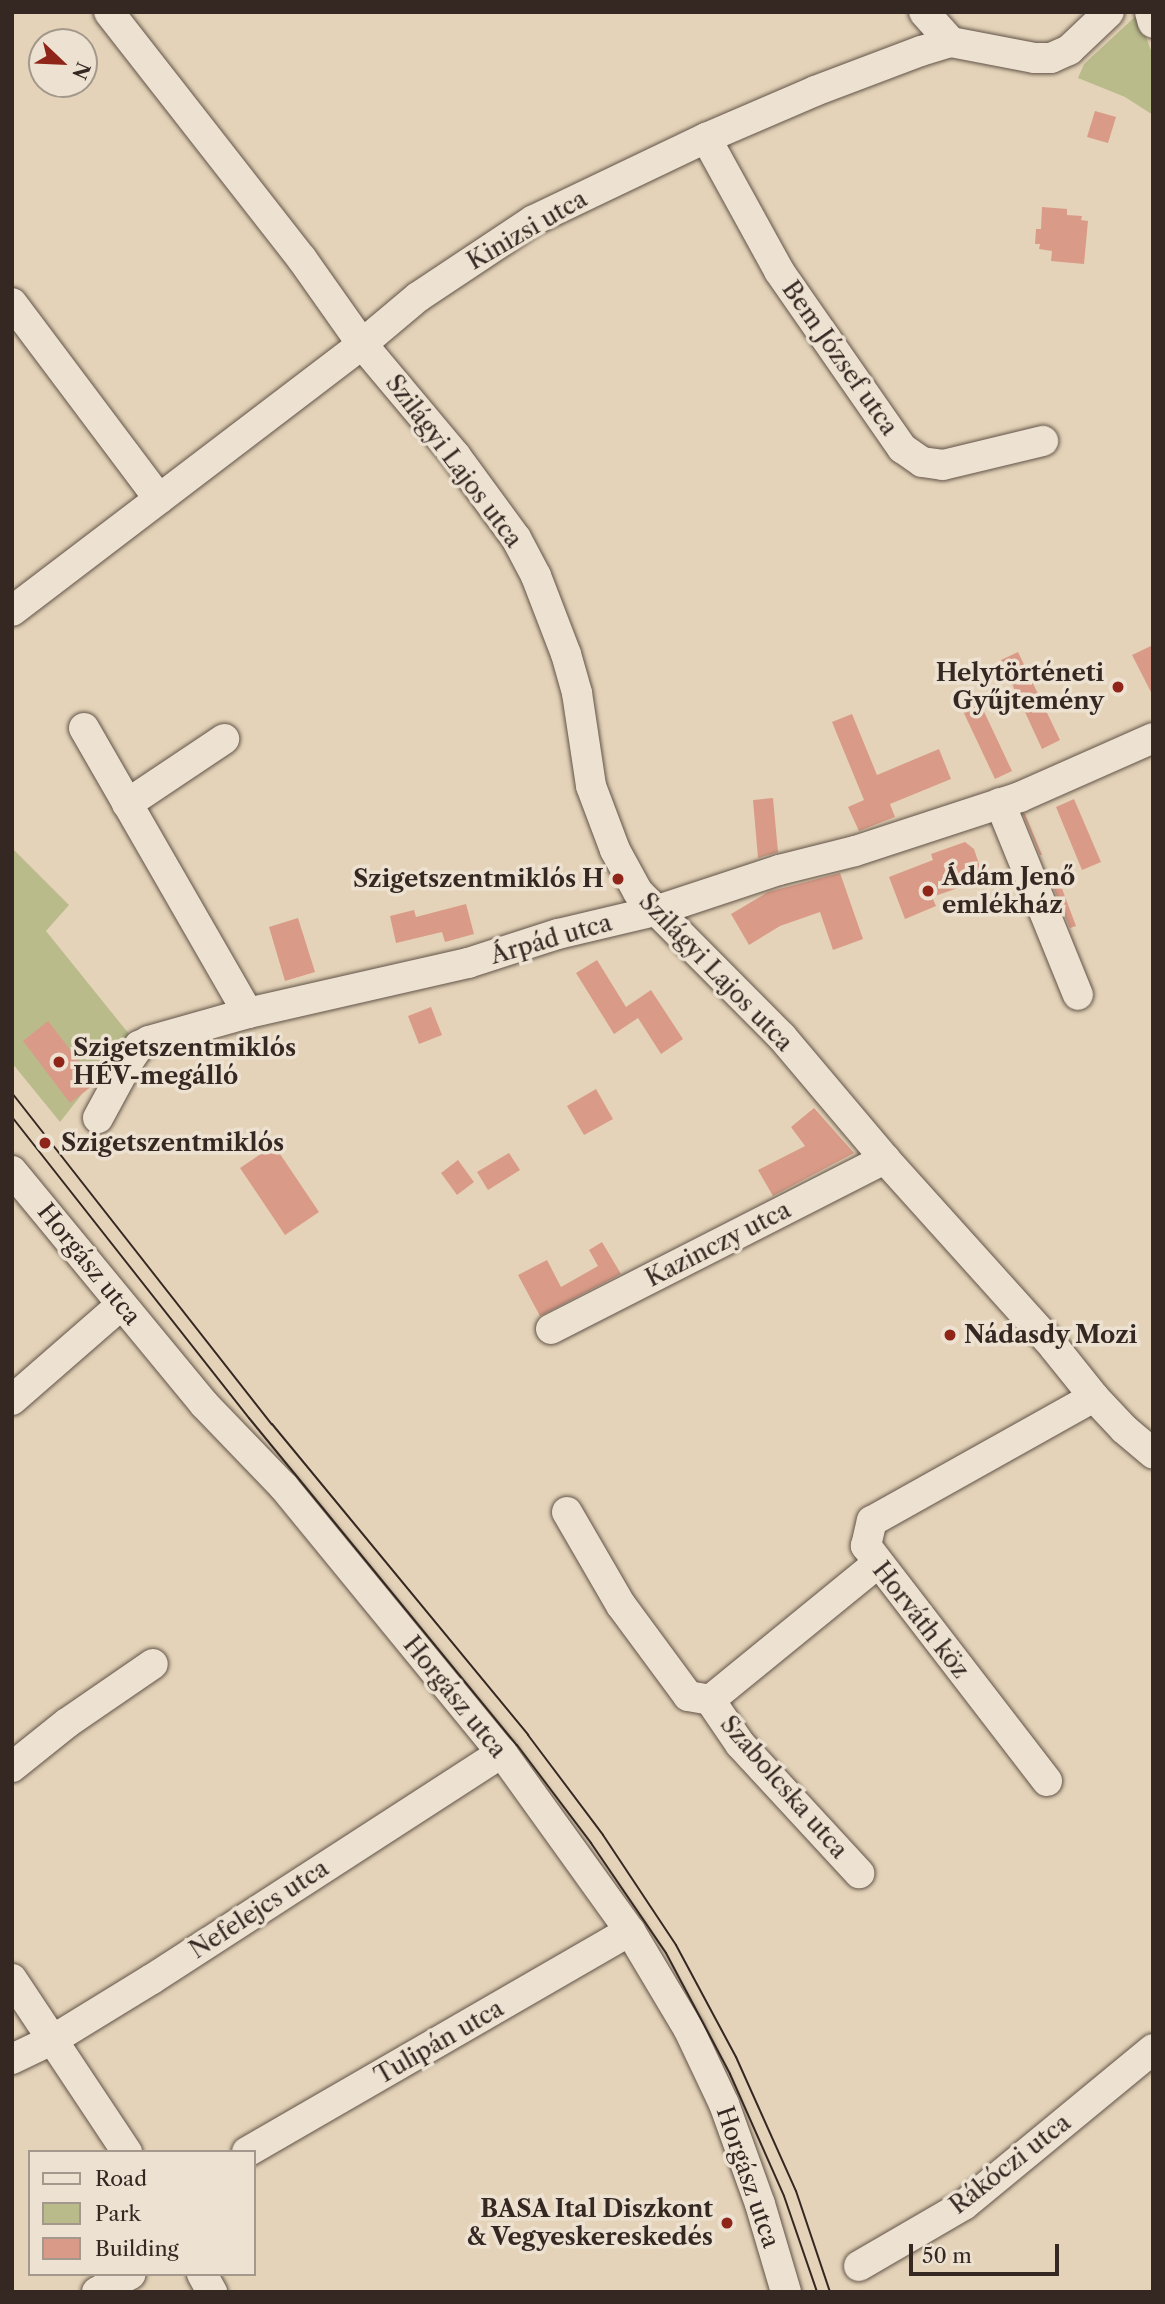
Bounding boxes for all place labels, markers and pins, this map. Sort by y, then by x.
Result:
place label: Helytörténeti Gyűjtemény [936,659,1104,715]
marker: Helytörténeti Gyűjtemény [1110,679,1126,695]
place label: Ádám Jenő emlékház [942,863,1075,919]
place label: Szigetszentmiklós H [353,865,604,893]
marker: Szigetszentmiklós H [610,871,626,887]
marker: Ádám Jenő emlékház [920,883,936,899]
place label: Szigetszentmiklós HÉV-megálló [73,1034,296,1090]
marker: Szigetszentmiklós HÉV-megálló [51,1054,67,1070]
place label: Szigetszentmiklós [61,1129,284,1157]
marker: Szigetszentmiklós [35,1133,55,1153]
place label: Nádasdy Mozi [964,1321,1138,1349]
marker: Nádasdy Mozi [942,1327,958,1343]
place label: BASA Ital Diszkont & Vegyeskereskedés [466,2195,713,2251]
marker: BASA Ital Diszkont & Vegyeskereskedés [719,2215,735,2231]

